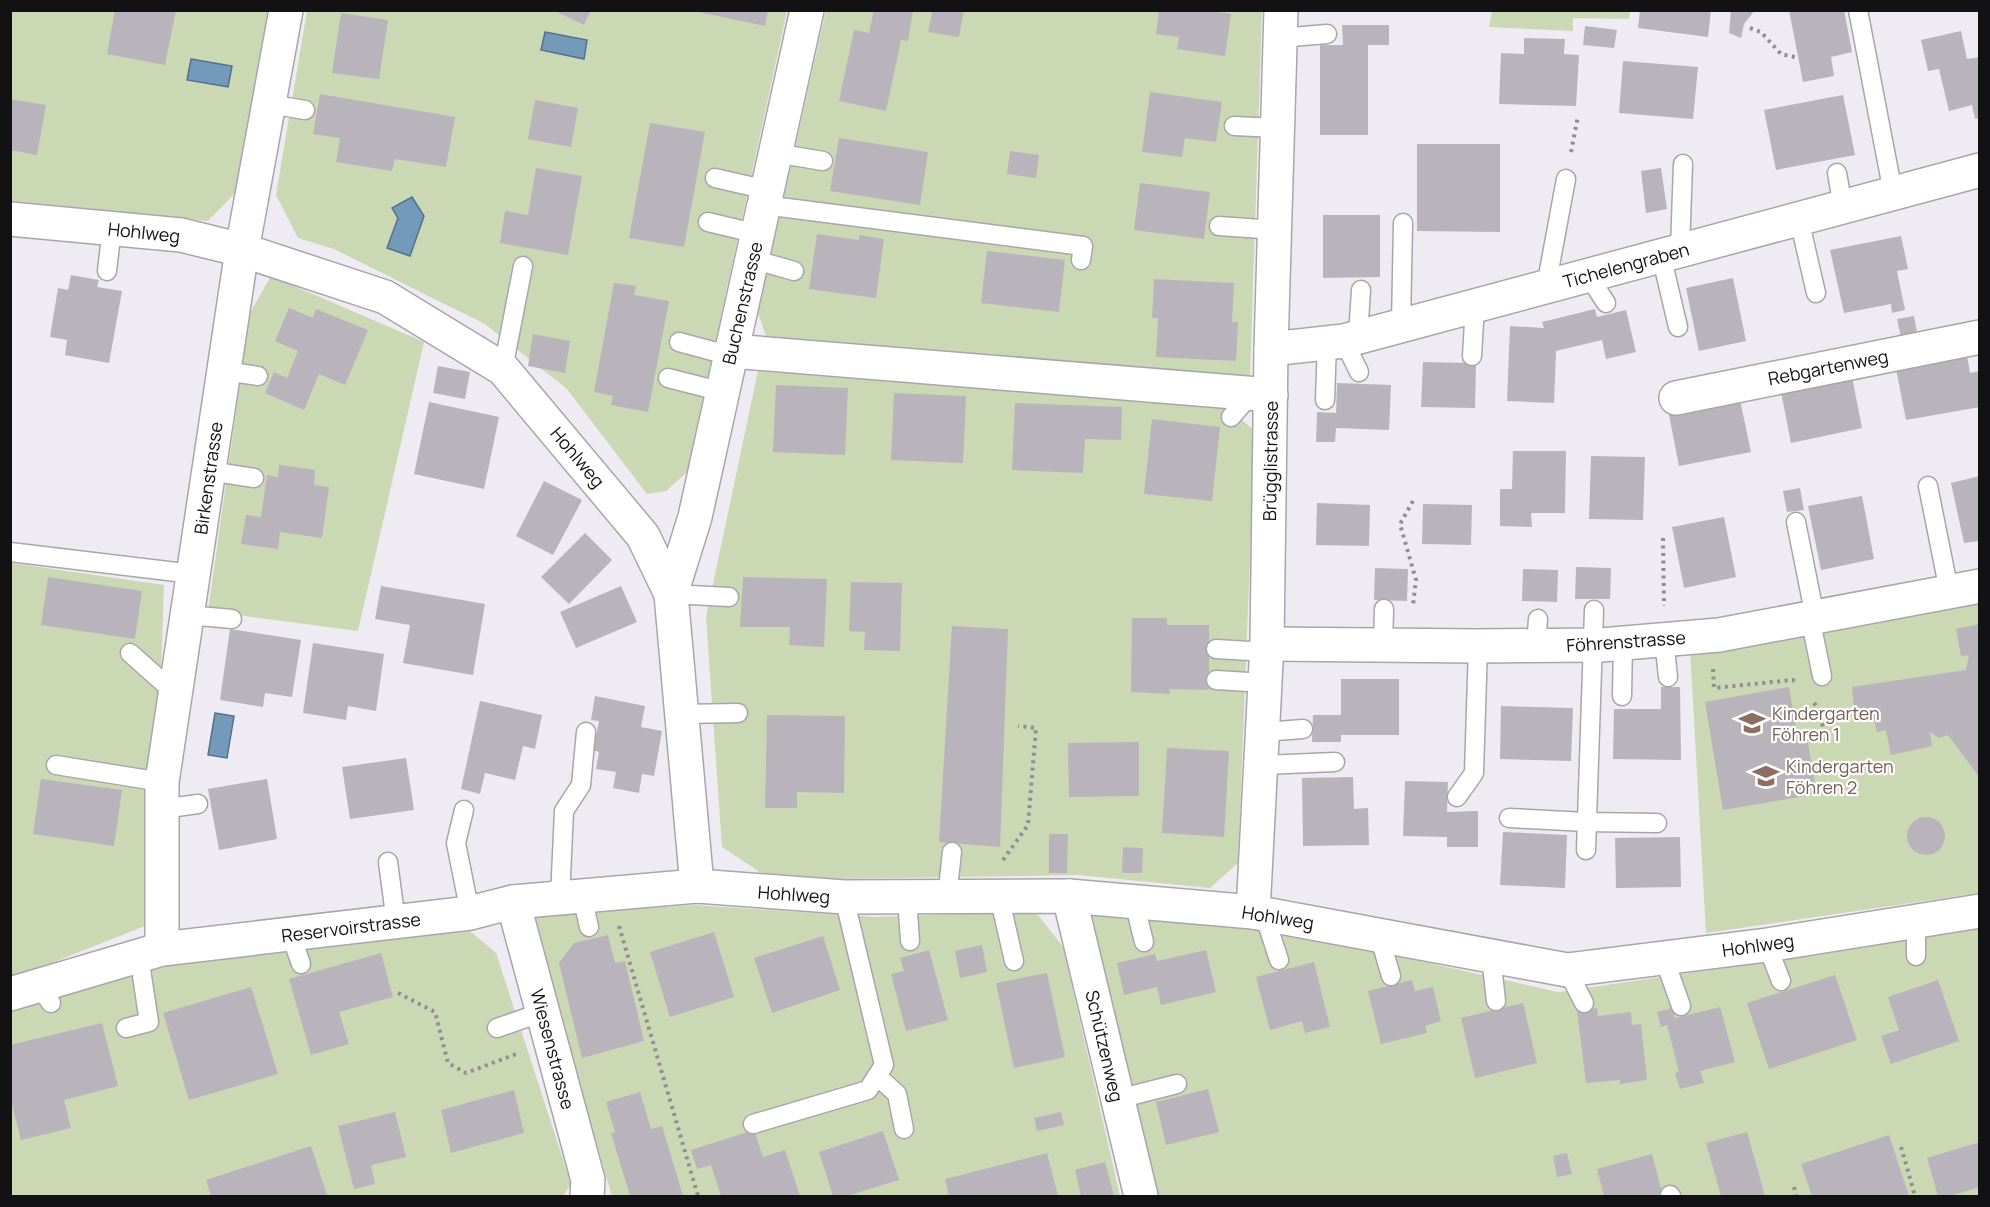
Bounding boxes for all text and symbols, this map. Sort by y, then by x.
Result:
street label: Hohlweg [107,216,181,248]
street label: Tichelengraben [1560,237,1692,293]
street label: Buchenstrasse [716,239,768,367]
street label: Rebgartenweg [1766,344,1890,390]
street label: Brügglistrasse [1257,401,1283,521]
street label: Birkenstrasse [188,420,228,536]
street label: Hohlweg [546,422,610,492]
street label: Föhrenstrasse [1566,625,1686,657]
place label: Kindergarten Föhren 1 [1772,701,1880,746]
school or university icon: Kindergarten Föhren 1 [1737,708,1767,738]
place label: Kindergarten Föhren 2 [1786,754,1894,799]
school or university icon: Kindergarten Föhren 2 [1751,761,1781,791]
street label: Hohlweg [757,880,831,908]
street label: Hohlweg [1240,899,1316,935]
street label: Reservoirstrasse [280,907,422,947]
street label: Hohlweg [1720,928,1796,962]
street label: Wiesenstrasse [525,986,581,1112]
street label: Schützenweg [1080,988,1130,1104]

